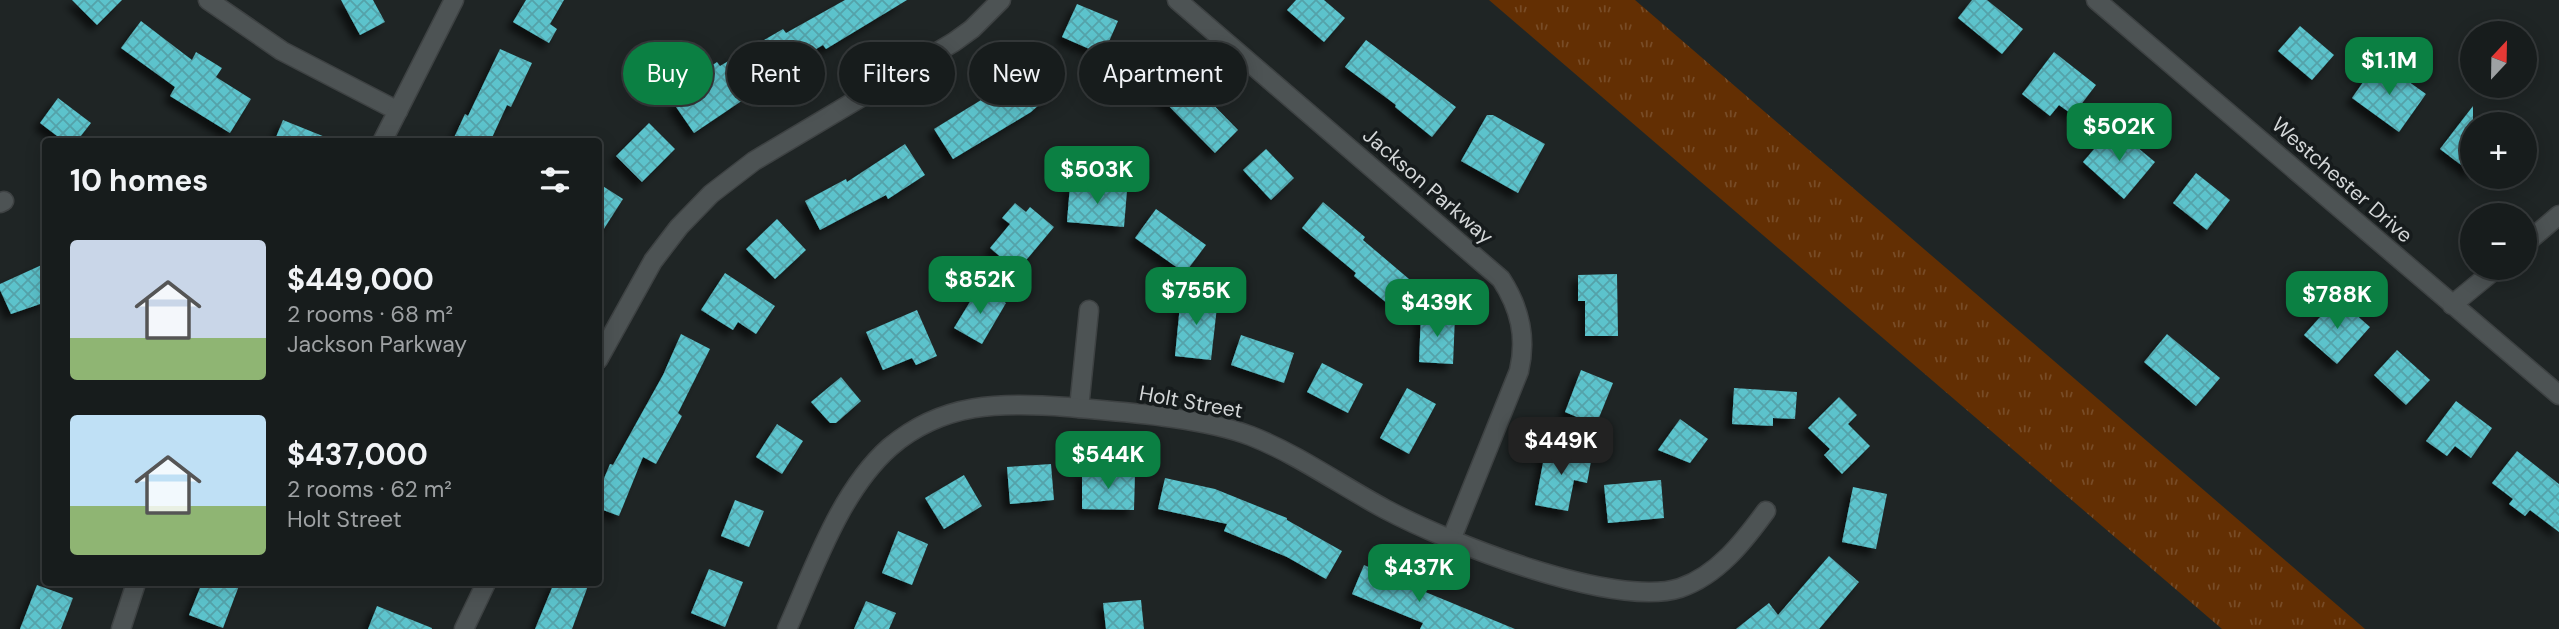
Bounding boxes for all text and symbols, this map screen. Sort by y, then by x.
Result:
north arrow [2460,21,2538,98]
map controls [2460,21,2537,280]
pin: $1.1M [2340,38,2438,97]
chip: Buy [623,42,713,105]
chip: Rent [727,42,825,105]
chip: Filters [839,42,955,105]
chip: New [969,42,1065,105]
chip: Apartment [1079,42,1247,105]
text: $1.1M [2361,45,2417,75]
pin: $502K [2070,104,2168,163]
text: $502K [2083,111,2155,141]
street label: Westchester Drive [2266,111,2419,249]
button: + [2460,112,2537,189]
street label: Jackson Parkway [1357,121,1499,251]
pin: $503K [1048,146,1146,206]
text: $503K [1060,154,1134,184]
text: 10 homes [70,161,208,200]
icon: filters [536,161,574,199]
button: − [2460,203,2537,280]
pin: $852K [931,256,1029,316]
text: $449,000 [287,260,434,299]
text: $852K [945,264,1015,294]
icon: home [126,268,210,352]
pin: $755K [1147,268,1245,327]
pin: $788K [2288,272,2386,331]
text: $755K [1161,275,1231,305]
text: $788K [2302,279,2372,309]
pin: $439K [1388,280,1486,339]
text: $439K [1401,287,1473,317]
text: 2 rooms · 68 m² [287,299,453,329]
text: Jackson Parkway [287,329,467,359]
street label: Holt Street [1137,379,1245,425]
pin: $449K [1512,418,1610,477]
text: $449K [1524,425,1598,455]
pin: $544K [1059,432,1157,491]
text: $437,000 [287,435,428,474]
text: $544K [1071,439,1145,469]
icon: home [126,443,210,527]
text: 2 rooms · 62 m² [287,474,452,504]
text: Holt Street [287,504,402,534]
pin: $437K [1370,544,1468,604]
text: $437K [1384,552,1454,582]

